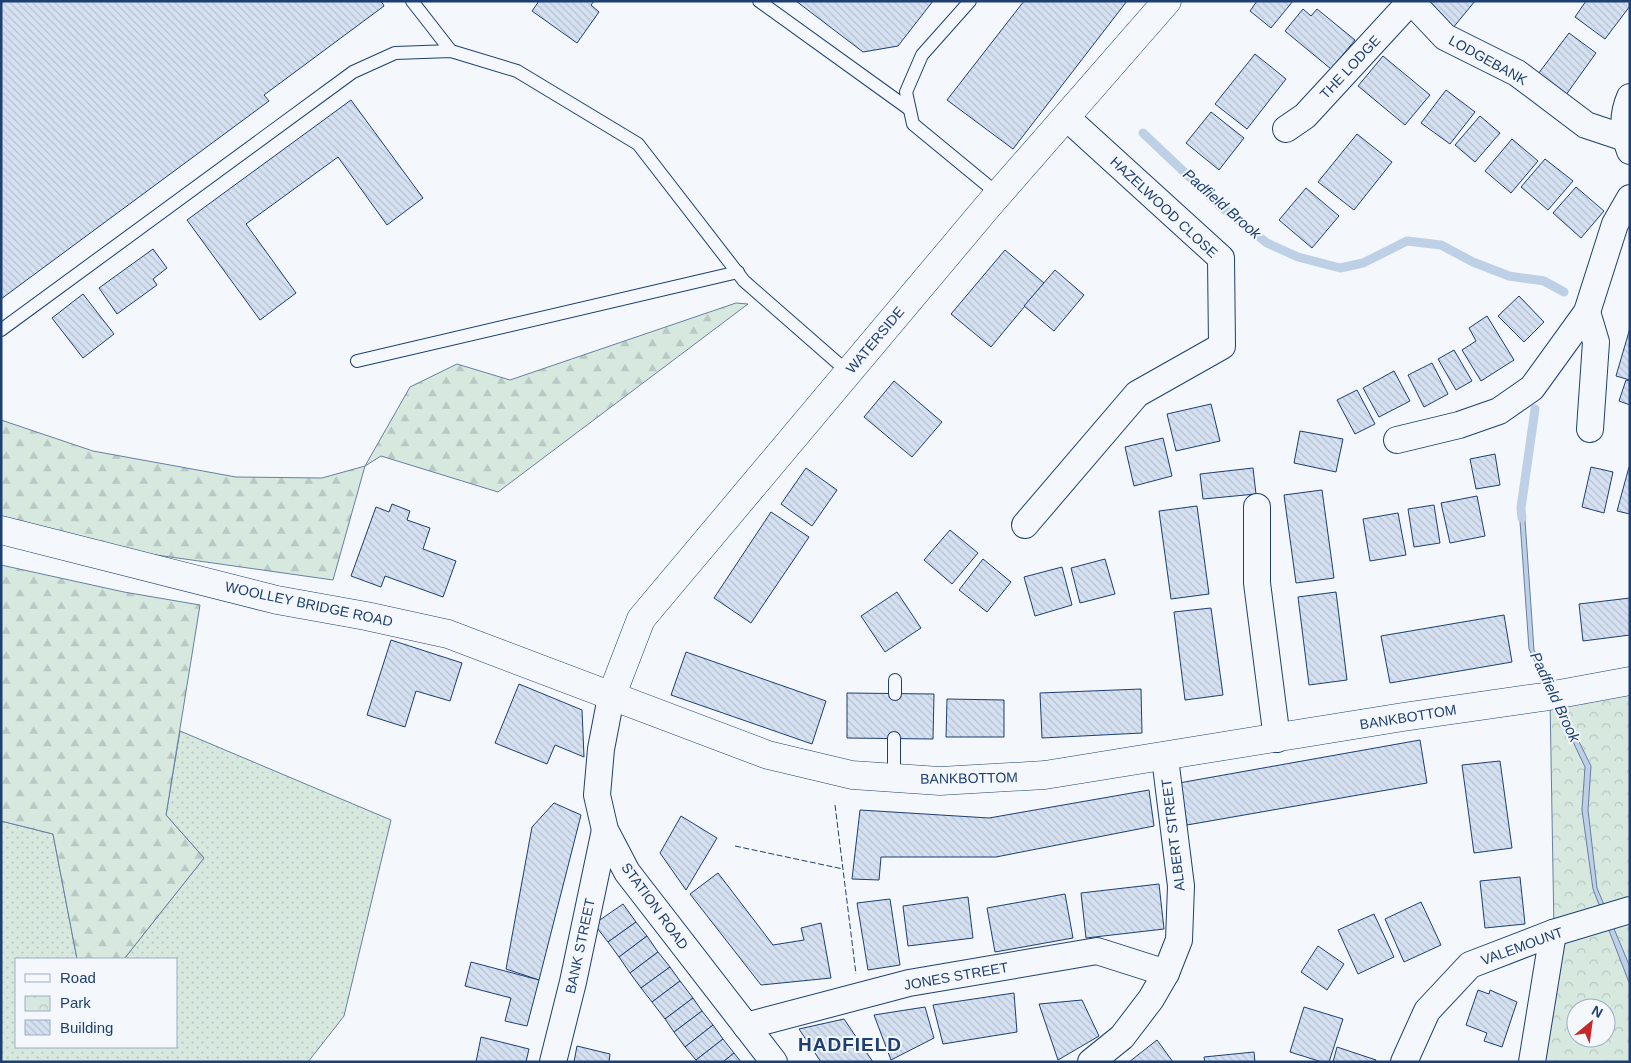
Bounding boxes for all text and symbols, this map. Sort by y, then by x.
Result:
street label: THE LODGE [1317,32,1383,102]
street label: LODGEBANK [1446,32,1531,88]
street label: HAZELWOOD CLOSE [1107,153,1221,261]
water label: Padfield Brook [1180,165,1266,243]
street label: WATERSIDE [843,304,907,376]
street label: WOOLLEY BRIDGE ROAD [224,578,394,630]
water label: Padfield Brook [1527,649,1584,746]
street label: BANKBOTTOM [1358,701,1458,733]
street label: BANKBOTTOM [920,769,1018,787]
street label: ALBERT STREET [1158,777,1188,892]
street label: STATION ROAD [618,860,692,952]
street label: BANK STREET [562,896,598,995]
street label: VALEMOUNT [1479,924,1566,968]
legend [15,958,178,1048]
street label: JONES STREET [903,959,1010,993]
text: Road [60,969,96,986]
text: Park [60,994,91,1011]
north arrow [1566,998,1616,1048]
text: N [1589,1002,1606,1021]
text: Building [60,1019,113,1036]
district label: HADFIELD [798,1034,902,1055]

